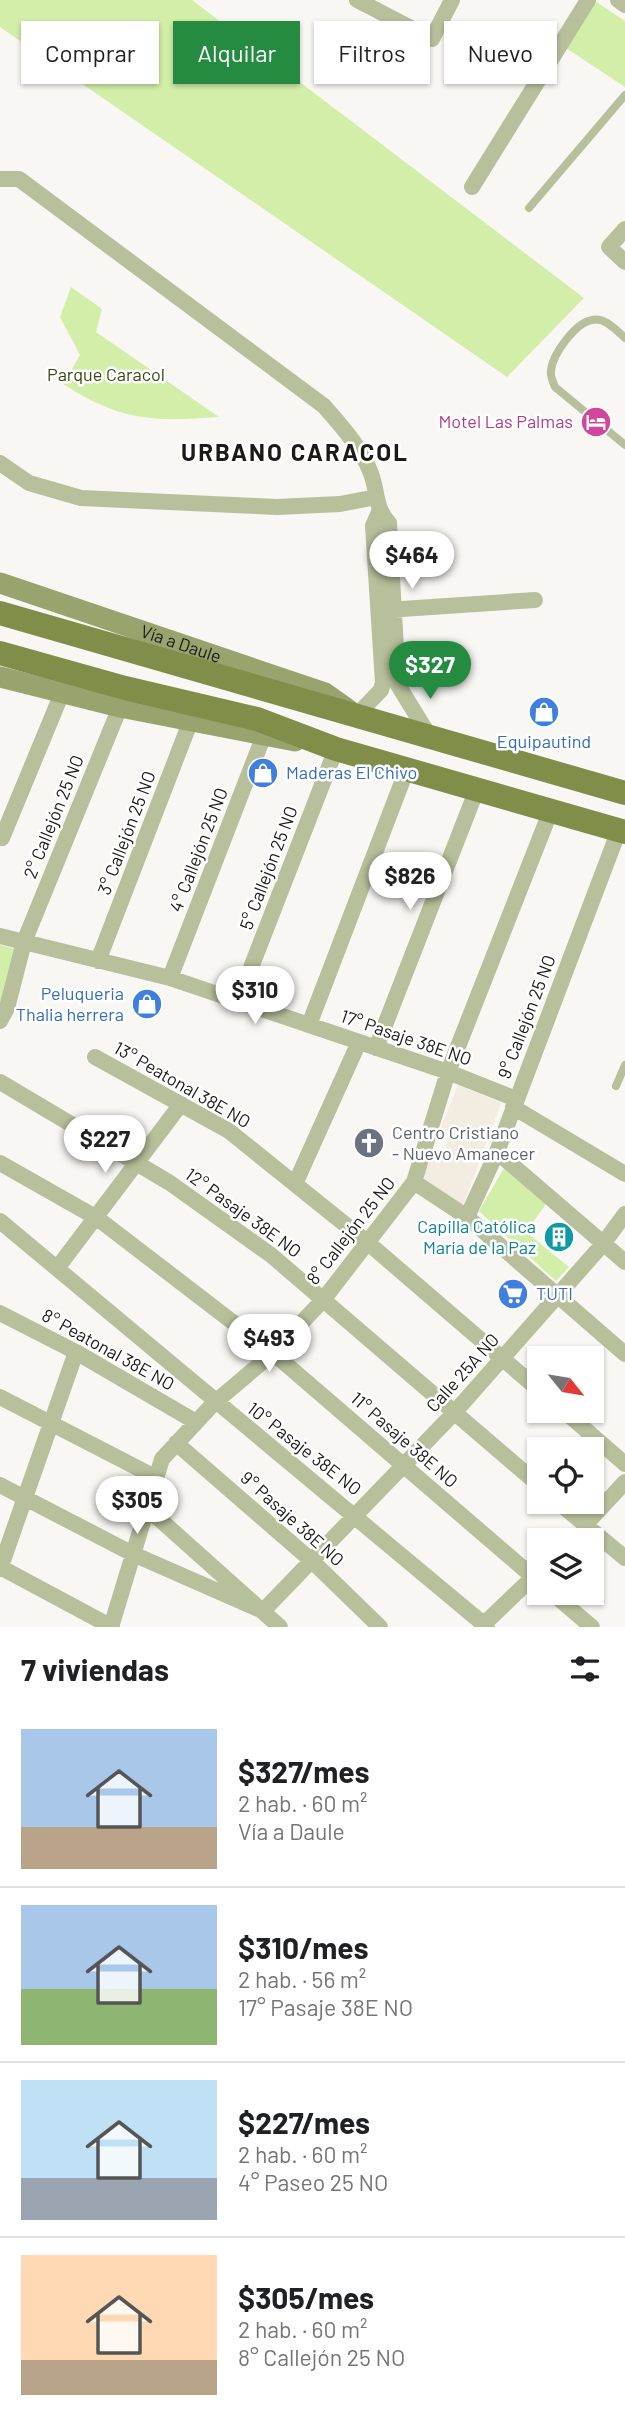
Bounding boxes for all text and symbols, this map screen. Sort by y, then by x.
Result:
chip: Comprar [21,21,159,84]
chip: Alquilar [173,21,300,84]
chip: Filtros [314,21,430,84]
chip: Nuevo [444,21,557,84]
park label: Parque Caracol [47,363,165,385]
hotel icon: Motel Las Palmas [579,405,613,439]
place label: Motel Las Palmas [438,410,573,432]
district label: URBANO CARACOL [181,437,409,466]
pin: $464 [371,532,453,591]
text: $464 [385,540,439,568]
street label: Vía a Daule [138,619,224,667]
pin: $327 [389,642,471,701]
text: $327 [405,650,455,678]
shop icon: Equipautind [527,695,561,729]
place label: Equipautind [497,730,591,752]
street label: 2° Callejón 25 NO [18,752,88,882]
shop icon: Maderas El Chivo [246,756,280,790]
place label: Maderas El Chivo [286,761,417,783]
street label: 3° Callejón 25 NO [92,768,160,898]
street label: 4° Callejón 25 NO [164,784,232,915]
street label: 5° Callejón 25 NO [234,803,302,933]
pin: $826 [369,852,451,912]
text: $826 [385,861,435,889]
street label: 9° Callejón 25 NO [492,952,560,1082]
pin: $310 [214,967,296,1026]
text: $310 [232,975,278,1003]
place label: Peluqueria Thalia herrera [16,982,124,1025]
shop icon: Peluqueria Thalia herrera [130,987,164,1021]
street label: 17° Pasaje 38E NO [338,1004,475,1070]
street label: 13° Peatonal 38E NO [110,1036,255,1132]
pin: $227 [64,1116,146,1175]
place label: Centro Cristiano - Nuevo Amanecer [392,1121,536,1164]
text: $227 [80,1124,130,1152]
church icon: Centro Cristiano - Nuevo Amanecer [352,1126,386,1160]
street label: 12° Pasaje 38E NO [181,1163,306,1262]
street label: 8° Callejón 25 NO [301,1172,399,1289]
place label: Capilla Católica María de la Paz [417,1215,536,1258]
building icon: Capilla Católica María de la Paz [542,1220,576,1254]
supermarket icon: TUTI [496,1277,530,1311]
place label: TUTI [536,1282,573,1304]
street label: 8° Peatonal 38E NO [38,1304,179,1395]
pin: $493 [228,1314,310,1374]
text: $493 [243,1323,295,1351]
street label: Calle 25A NO [421,1328,503,1416]
north arrow [527,1346,604,1423]
map controls [527,1346,604,1605]
street label: 11° Pasaje 38E NO [347,1387,463,1492]
street label: 10° Pasaje 38E NO [243,1397,366,1500]
button: locate [527,1437,604,1514]
street label: 9° Pasaje 38E NO [236,1466,349,1570]
pin: $305 [96,1476,178,1536]
text: $305 [111,1485,163,1513]
button: layers [527,1528,604,1605]
icon: filters [566,1650,604,1688]
text: 7 viviendas [21,1651,169,1687]
text: $327/mes [238,1753,370,1789]
icon: home [77,1757,161,1841]
text: 2 hab. · 60 m² [238,1789,368,1817]
text: Vía a Daule [238,1817,345,1845]
text: $310/mes [238,1929,369,1965]
icon: home [77,1933,161,2017]
text: 2 hab. · 56 m² [238,1965,366,1993]
text: 17° Pasaje 38E NO [238,1993,413,2021]
text: $227/mes [238,2104,370,2140]
icon: home [77,2108,161,2192]
text: 2 hab. · 60 m² [238,2140,368,2168]
text: 4° Paseo 25 NO [238,2168,388,2196]
text: $305/mes [238,2279,374,2315]
icon: home [77,2283,161,2367]
text: 2 hab. · 60 m² [238,2315,368,2343]
text: 8° Callejón 25 NO [238,2343,405,2371]

